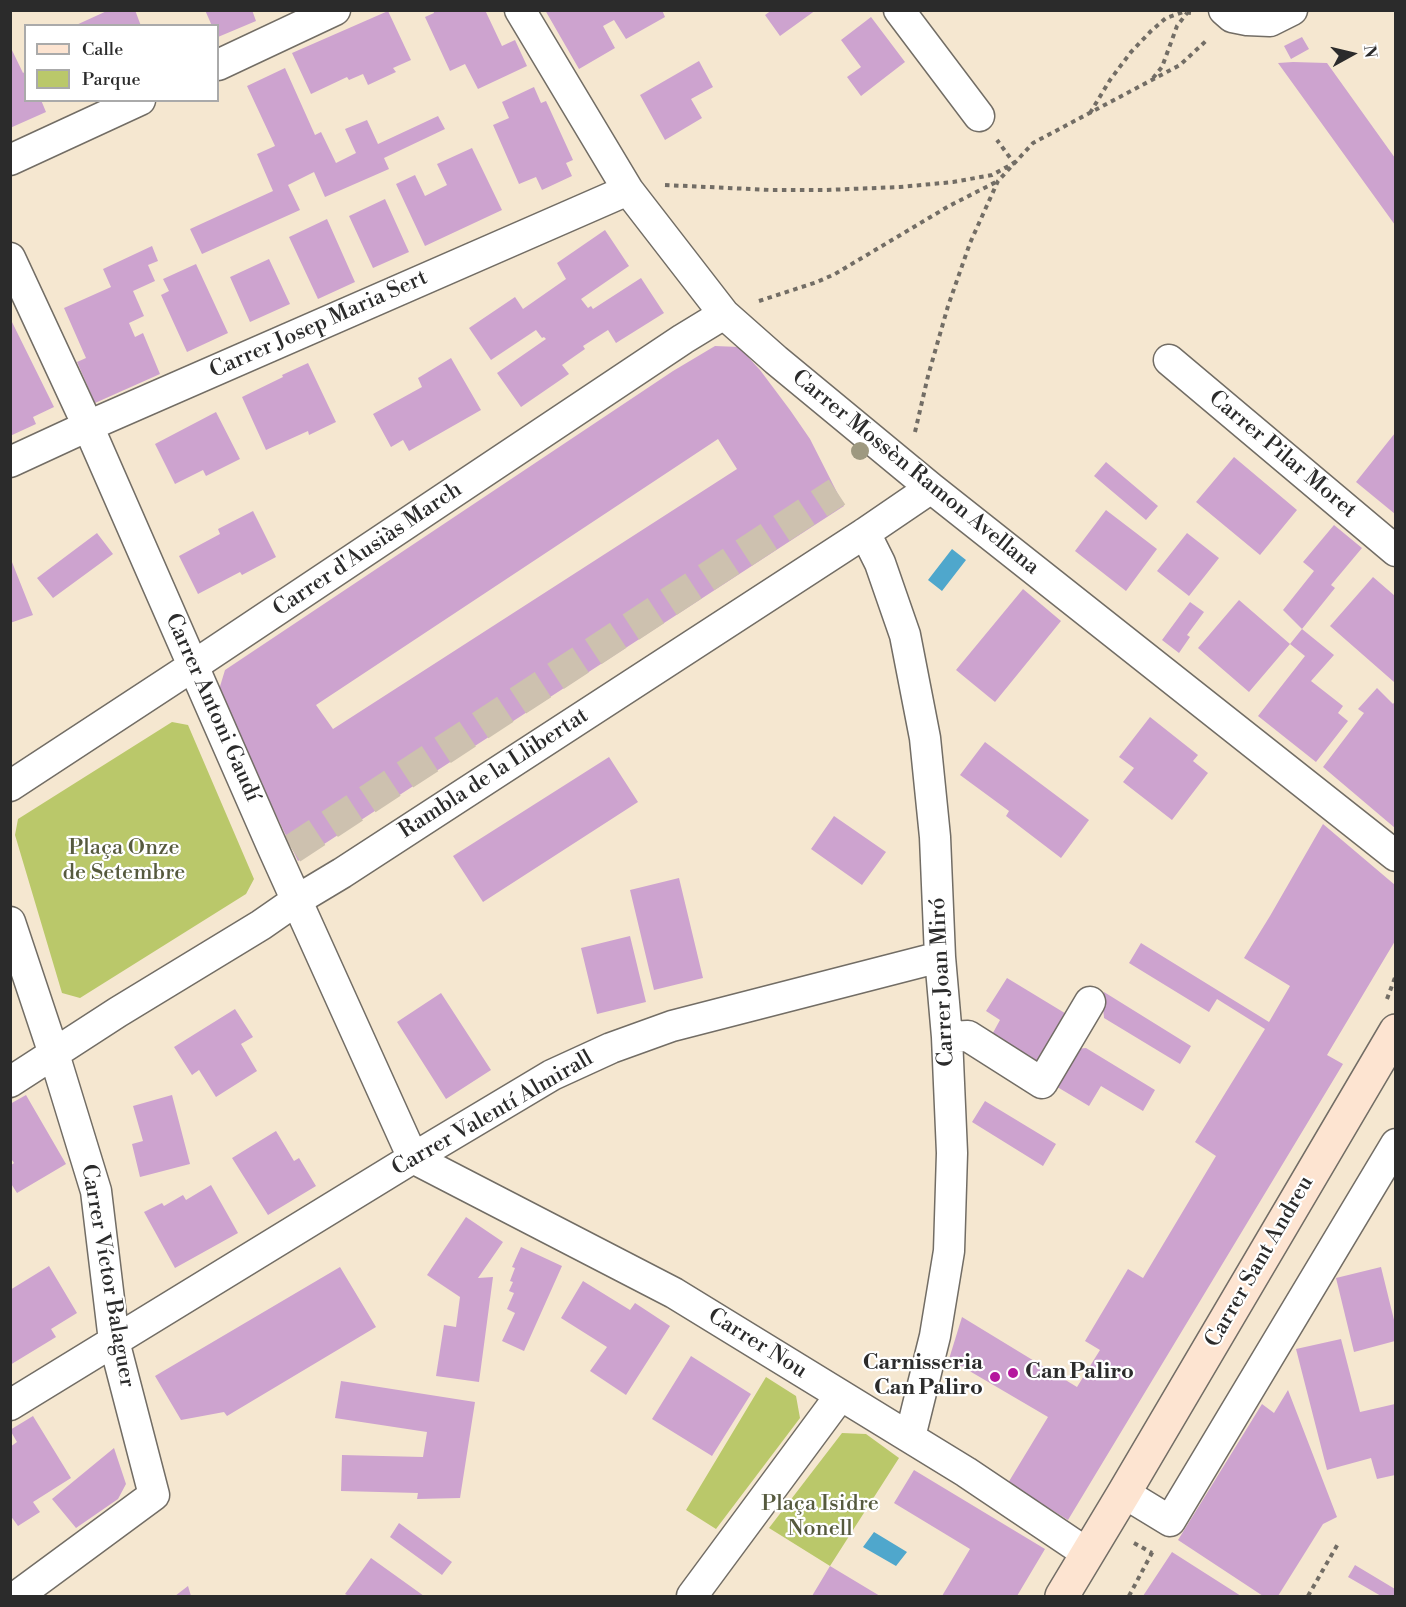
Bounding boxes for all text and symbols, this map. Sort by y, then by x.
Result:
legend [24,24,219,102]
north arrow [1322,24,1382,84]
text: Calle [82,38,123,61]
text: N [1359,44,1381,59]
text: Parque [82,68,141,91]
street label: Carrer Josep Maria Sert [206,265,432,385]
street label: Carrer Mossèn Ramon Avellana [786,365,1044,581]
street label: Carrer Pilar Moret [1203,386,1361,524]
street label: Carrer d'Ausiàs March [269,477,467,623]
street label: Carrer Antoni Gaudí [159,610,265,806]
street label: Rambla de la Llibertat [394,703,594,845]
park label: Plaça Onze de Setembre [63,836,185,888]
street label: Carrer Joan Miró [925,897,961,1067]
street label: Carrer Valentí Almirall [388,1046,598,1182]
street label: Carrer Víctor Balaguer [74,1162,140,1390]
street label: Carrer Sant Andreu [1200,1172,1320,1352]
street label: Carrer Nou [703,1303,811,1385]
place label: Carnisseria Can Paliro [863,1351,983,1402]
place label: Can Paliro [1025,1360,1134,1386]
marker: Can Paliro [1006,1366,1020,1380]
marker: Carnisseria Can Paliro [988,1370,1002,1384]
park label: Plaça Isidre Nonell [761,1492,879,1544]

